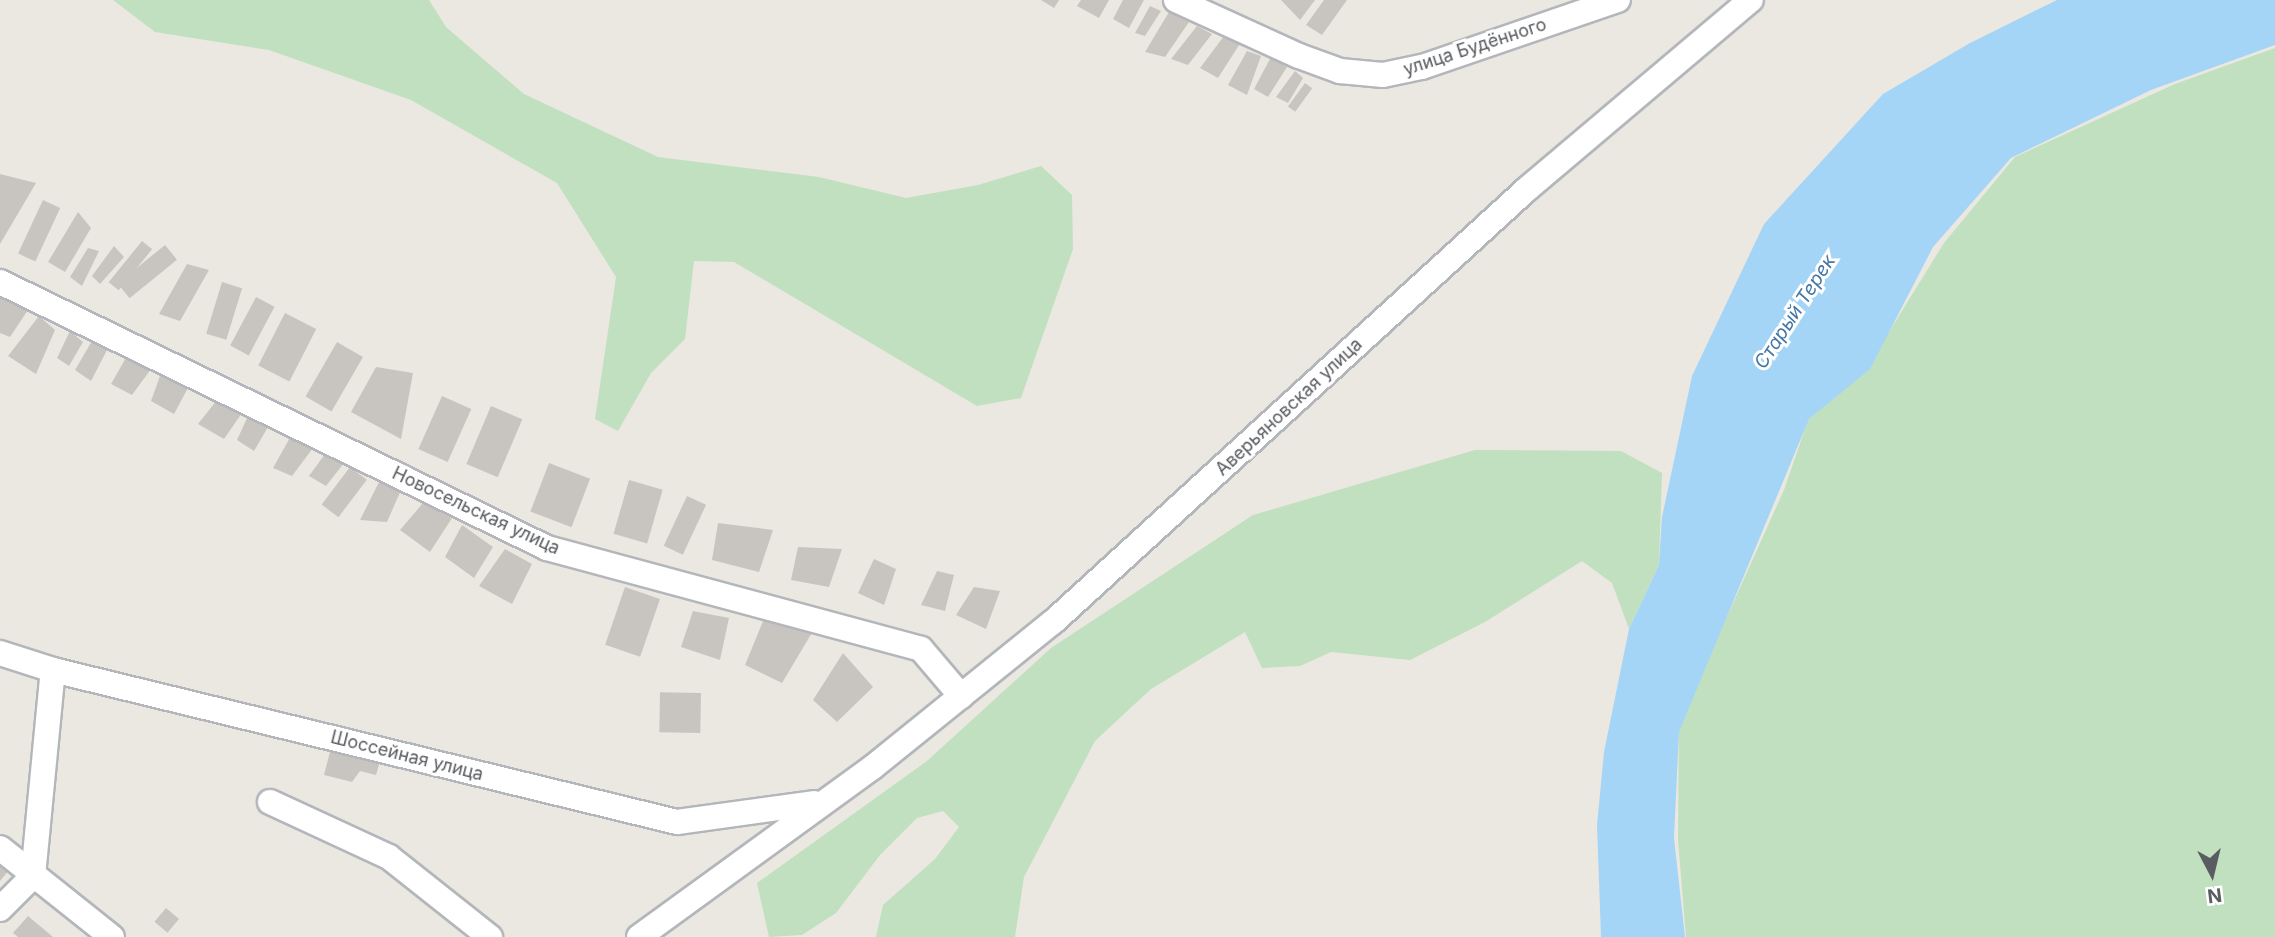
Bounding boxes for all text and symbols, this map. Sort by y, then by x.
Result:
street label: улица Будённого [1401,14,1549,80]
water label: Старый Терек [1750,251,1840,373]
street label: Аверьяновская улица [1211,334,1367,480]
street label: Новосельская улица [389,463,563,559]
street label: Шоссейная улица [328,727,486,785]
north arrow [2177,839,2247,909]
text: N [2206,883,2223,908]

